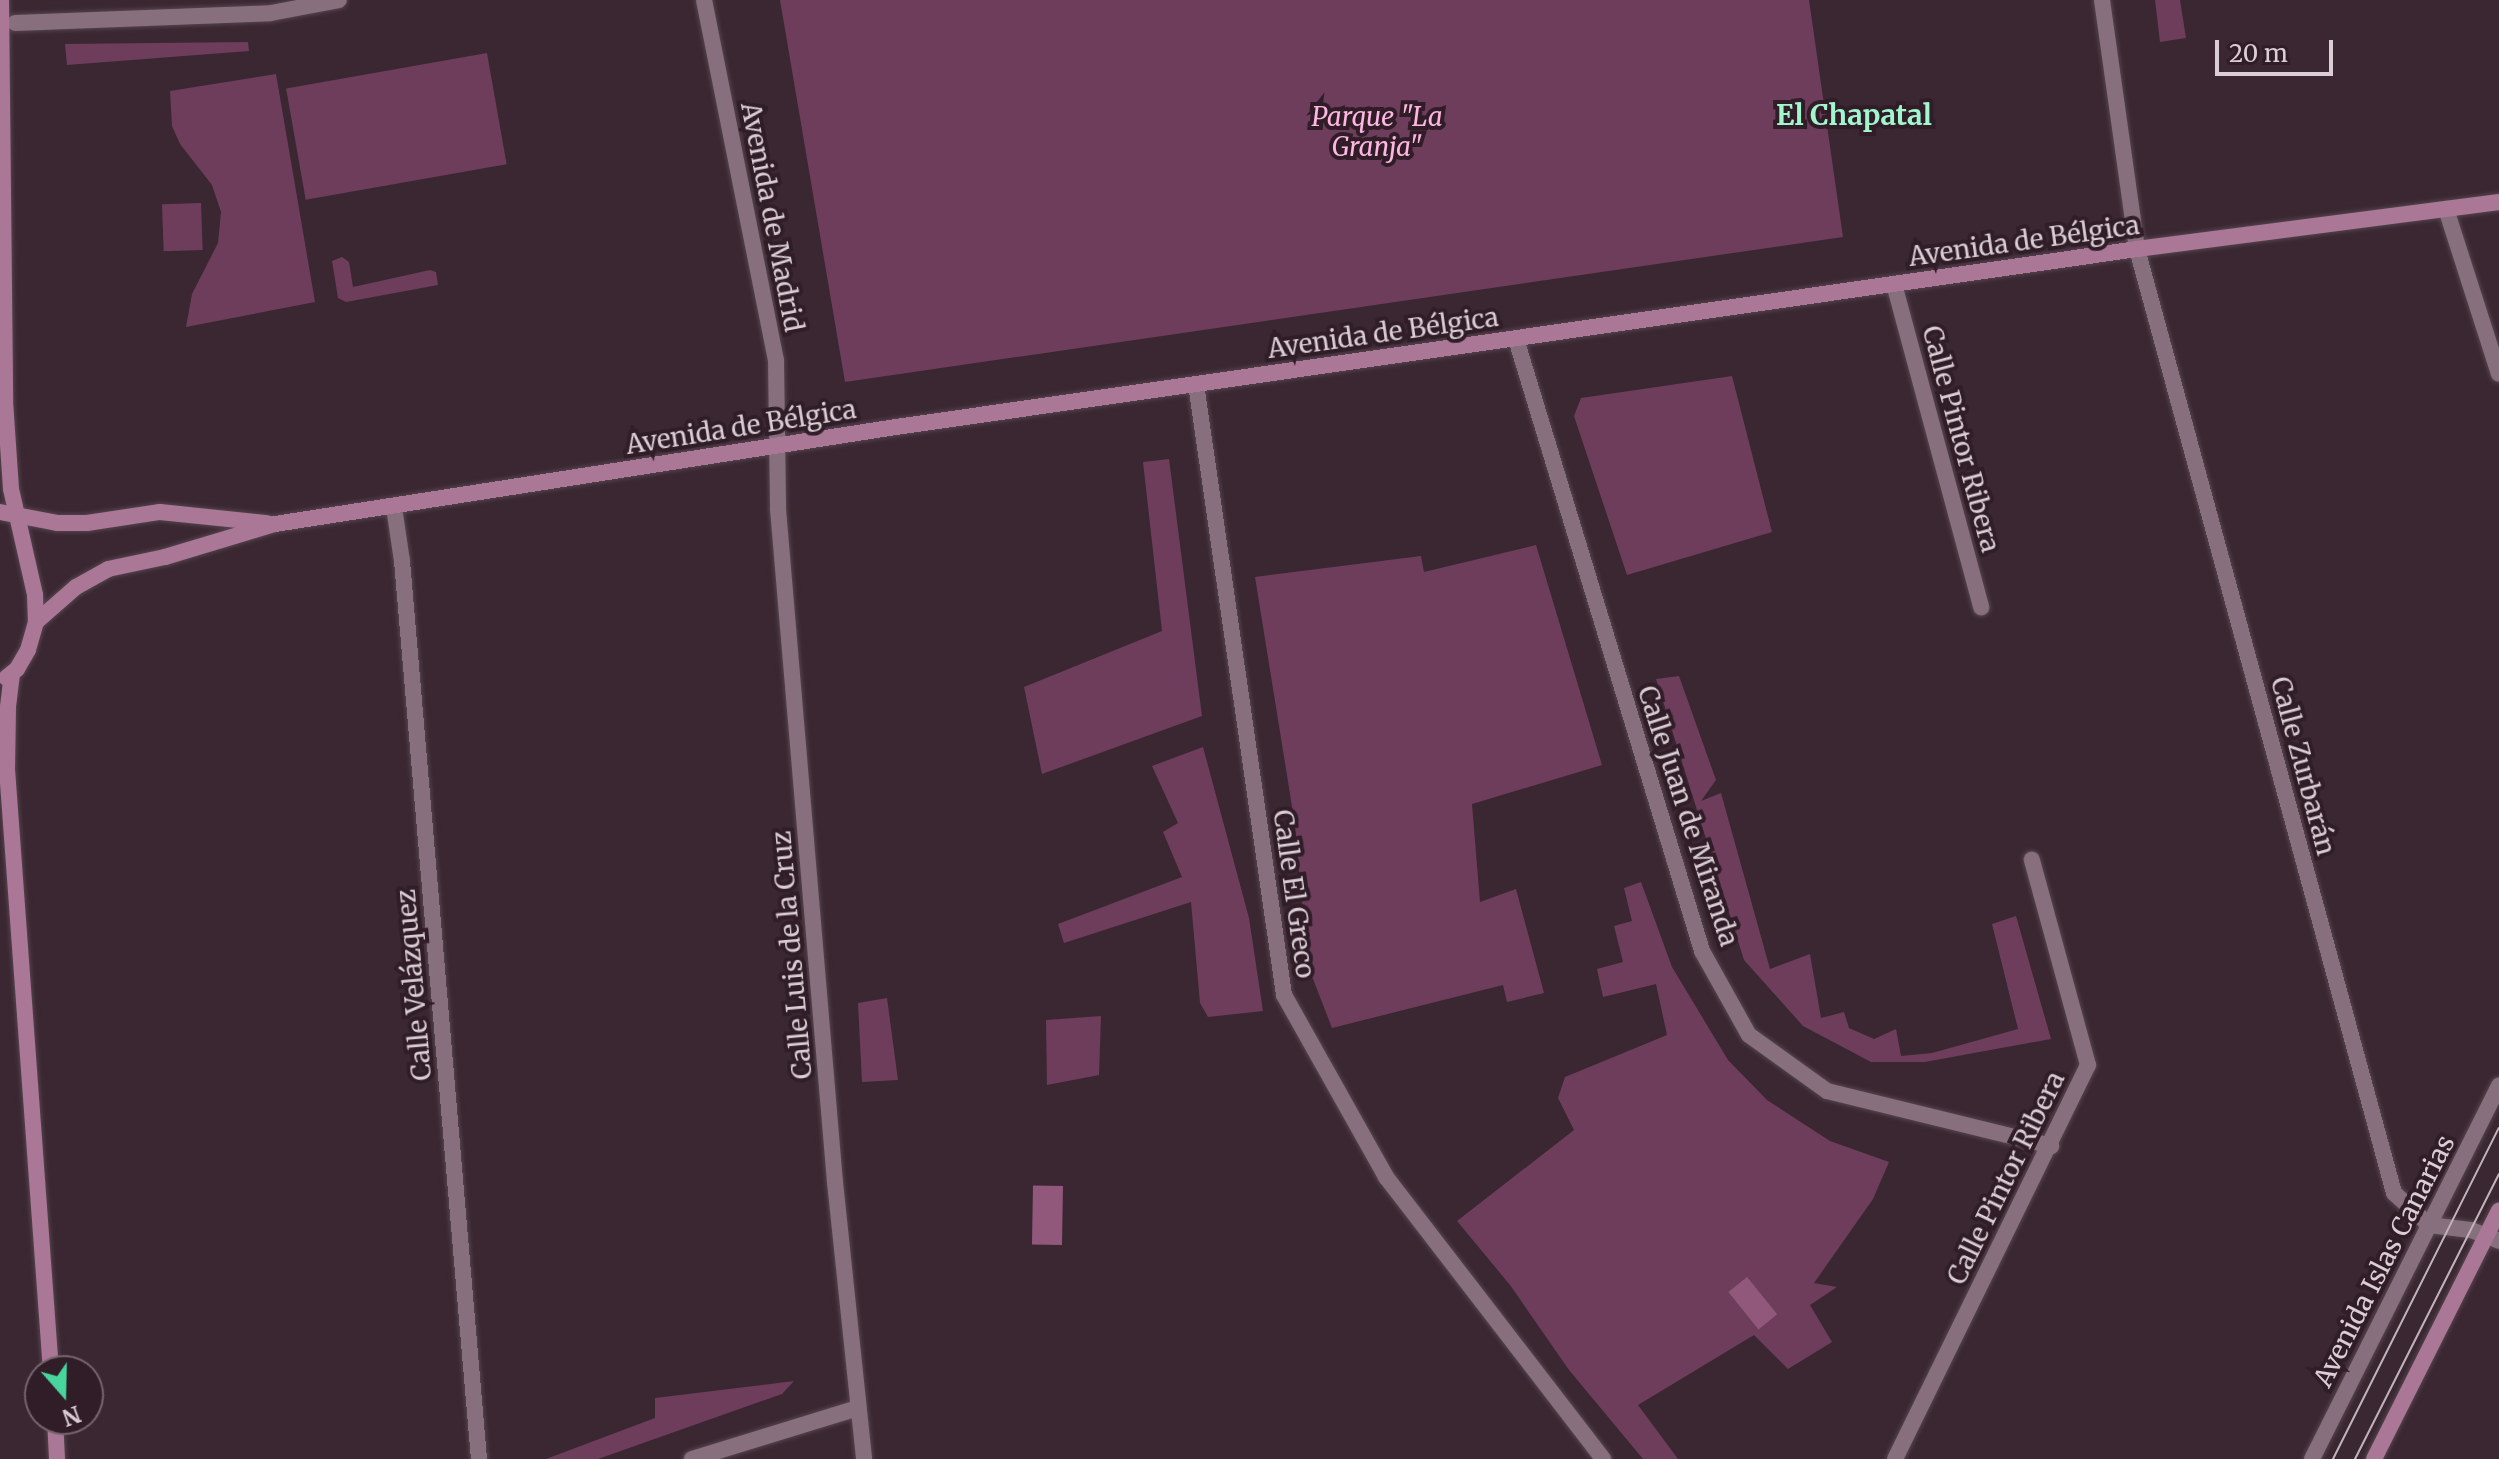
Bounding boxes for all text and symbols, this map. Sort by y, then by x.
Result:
scale bar [2219,24,2337,74]
text: 20 m [2229,38,2288,69]
district label: El Chapatal [1776,98,1932,132]
street label: Avenida de Madrid [734,100,810,334]
park label: Parque "La Granja" [1311,101,1443,162]
street label: Avenida de Bélgica [1907,209,2141,273]
street label: Avenida de Bélgica [1266,301,1500,365]
street label: Calle Pintor Ribera [1916,322,2006,556]
street label: Avenida de Bélgica [624,393,858,461]
street label: Calle Zurbarán [2264,673,2342,859]
street label: Calle Juan de Miranda [1631,682,1745,950]
street label: Calle El Greco [1267,808,1321,980]
street label: Calle Luis de la Cruz [766,830,818,1080]
street label: Calle Velázquez [390,888,438,1082]
street label: Calle Pintor Ribera [1941,1066,2071,1290]
street label: Avenida Islas Canarias [2307,1130,2461,1392]
north arrow [24,1355,104,1435]
text: N [59,1400,84,1432]

